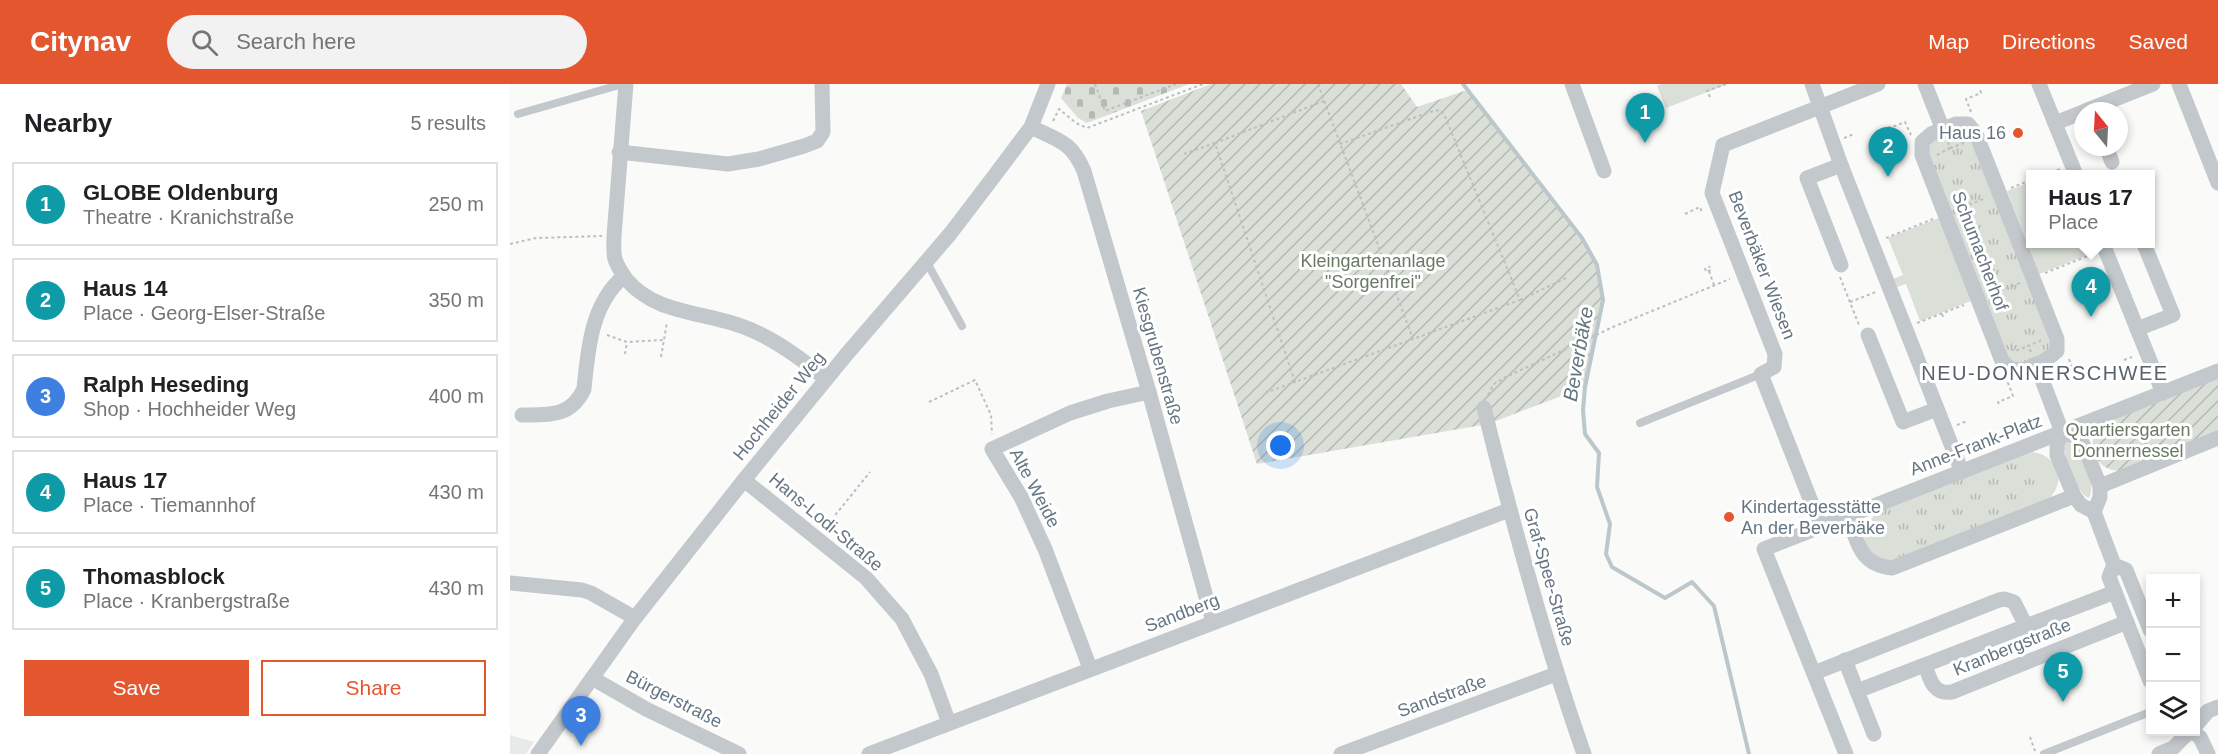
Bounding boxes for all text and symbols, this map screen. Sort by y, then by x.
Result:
search box [167,15,587,69]
text: Citynav [30,26,131,57]
icon: search [188,26,221,59]
text: Search here [236,29,356,54]
text: Map [1928,30,1969,53]
text: Directions [2002,30,2095,53]
text: Saved [2128,30,2188,53]
pin: 1 [1626,94,1664,143]
north arrow [2074,102,2128,156]
text: Nearby [24,108,112,138]
text: 5 results [410,112,486,134]
place label: Haus 16 [1939,123,2006,143]
marker: Haus 16 [2011,126,2025,140]
pin: 2 [1868,128,1908,177]
popup [2026,170,2155,248]
text: GLOBE Oldenburg [83,180,279,205]
text: Haus 17 [2048,185,2133,210]
street label: Beverbäker Wiesen [1725,188,1799,342]
street label: Schumacherhof [1948,189,2012,314]
text: 1 [40,193,51,215]
text: 250 m [428,193,484,215]
text: Theatre · Kranichstraße [83,206,294,228]
text: Place [2048,211,2098,233]
park label: Kleingartenanlage "Sorgenfrei" [1300,251,1446,292]
pin: 4 [2072,268,2110,317]
text: Haus 14 [83,276,167,301]
street label: Kiesgrubenstraße [1129,285,1187,427]
text: 2 [40,289,51,311]
text: 350 m [428,289,484,311]
text: Place · Georg-Elser-Straße [83,302,325,324]
water label: Beverbäke [1559,305,1597,403]
street label: Hochheider Weg [729,348,829,464]
district label: NEU-DONNERSCHWEE [1921,362,2169,384]
text: Ralph Heseding [83,372,249,397]
text: 3 [40,385,51,407]
text: 400 m [428,385,484,407]
text: Shop · Hochheider Weg [83,398,296,420]
street label: Anne-Frank-Platz [1907,411,2045,479]
park label: Quartiersgarten Donnernessel [2065,420,2191,461]
your location [1266,431,1295,460]
street label: Alte Weide [1006,445,1064,531]
text: Haus 17 [83,468,167,493]
street label: Hans-Lodi-Straße [765,469,887,575]
text: 4 [40,481,51,503]
text: 430 m [428,481,484,503]
text: Place · Tiemannhof [83,494,255,516]
place label: Kindertagesstätte An der Beverbäke [1741,497,1885,538]
street label: Graf-Spee-Straße [1520,505,1578,649]
marker: Kindertagesstätte An der Beverbäke [1722,510,1736,524]
text: Thomasblock [83,564,225,589]
map controls [2146,574,2200,736]
button: + [2146,574,2200,628]
text: 5 [40,577,51,599]
text: 430 m [428,577,484,599]
text: Place · Kranbergstraße [83,590,290,612]
street label: Sandberg [1142,590,1222,636]
street label: Kranbergstraße [1950,614,2074,680]
button: − [2146,628,2200,682]
pin: 5 [2044,652,2082,702]
button: Save [24,660,249,716]
button: Share [261,660,486,716]
street label: Bürgerstraße [623,666,725,732]
street label: Sandstraße [1395,671,1489,721]
button: layers [2146,682,2200,736]
pin: 3 [562,696,600,746]

